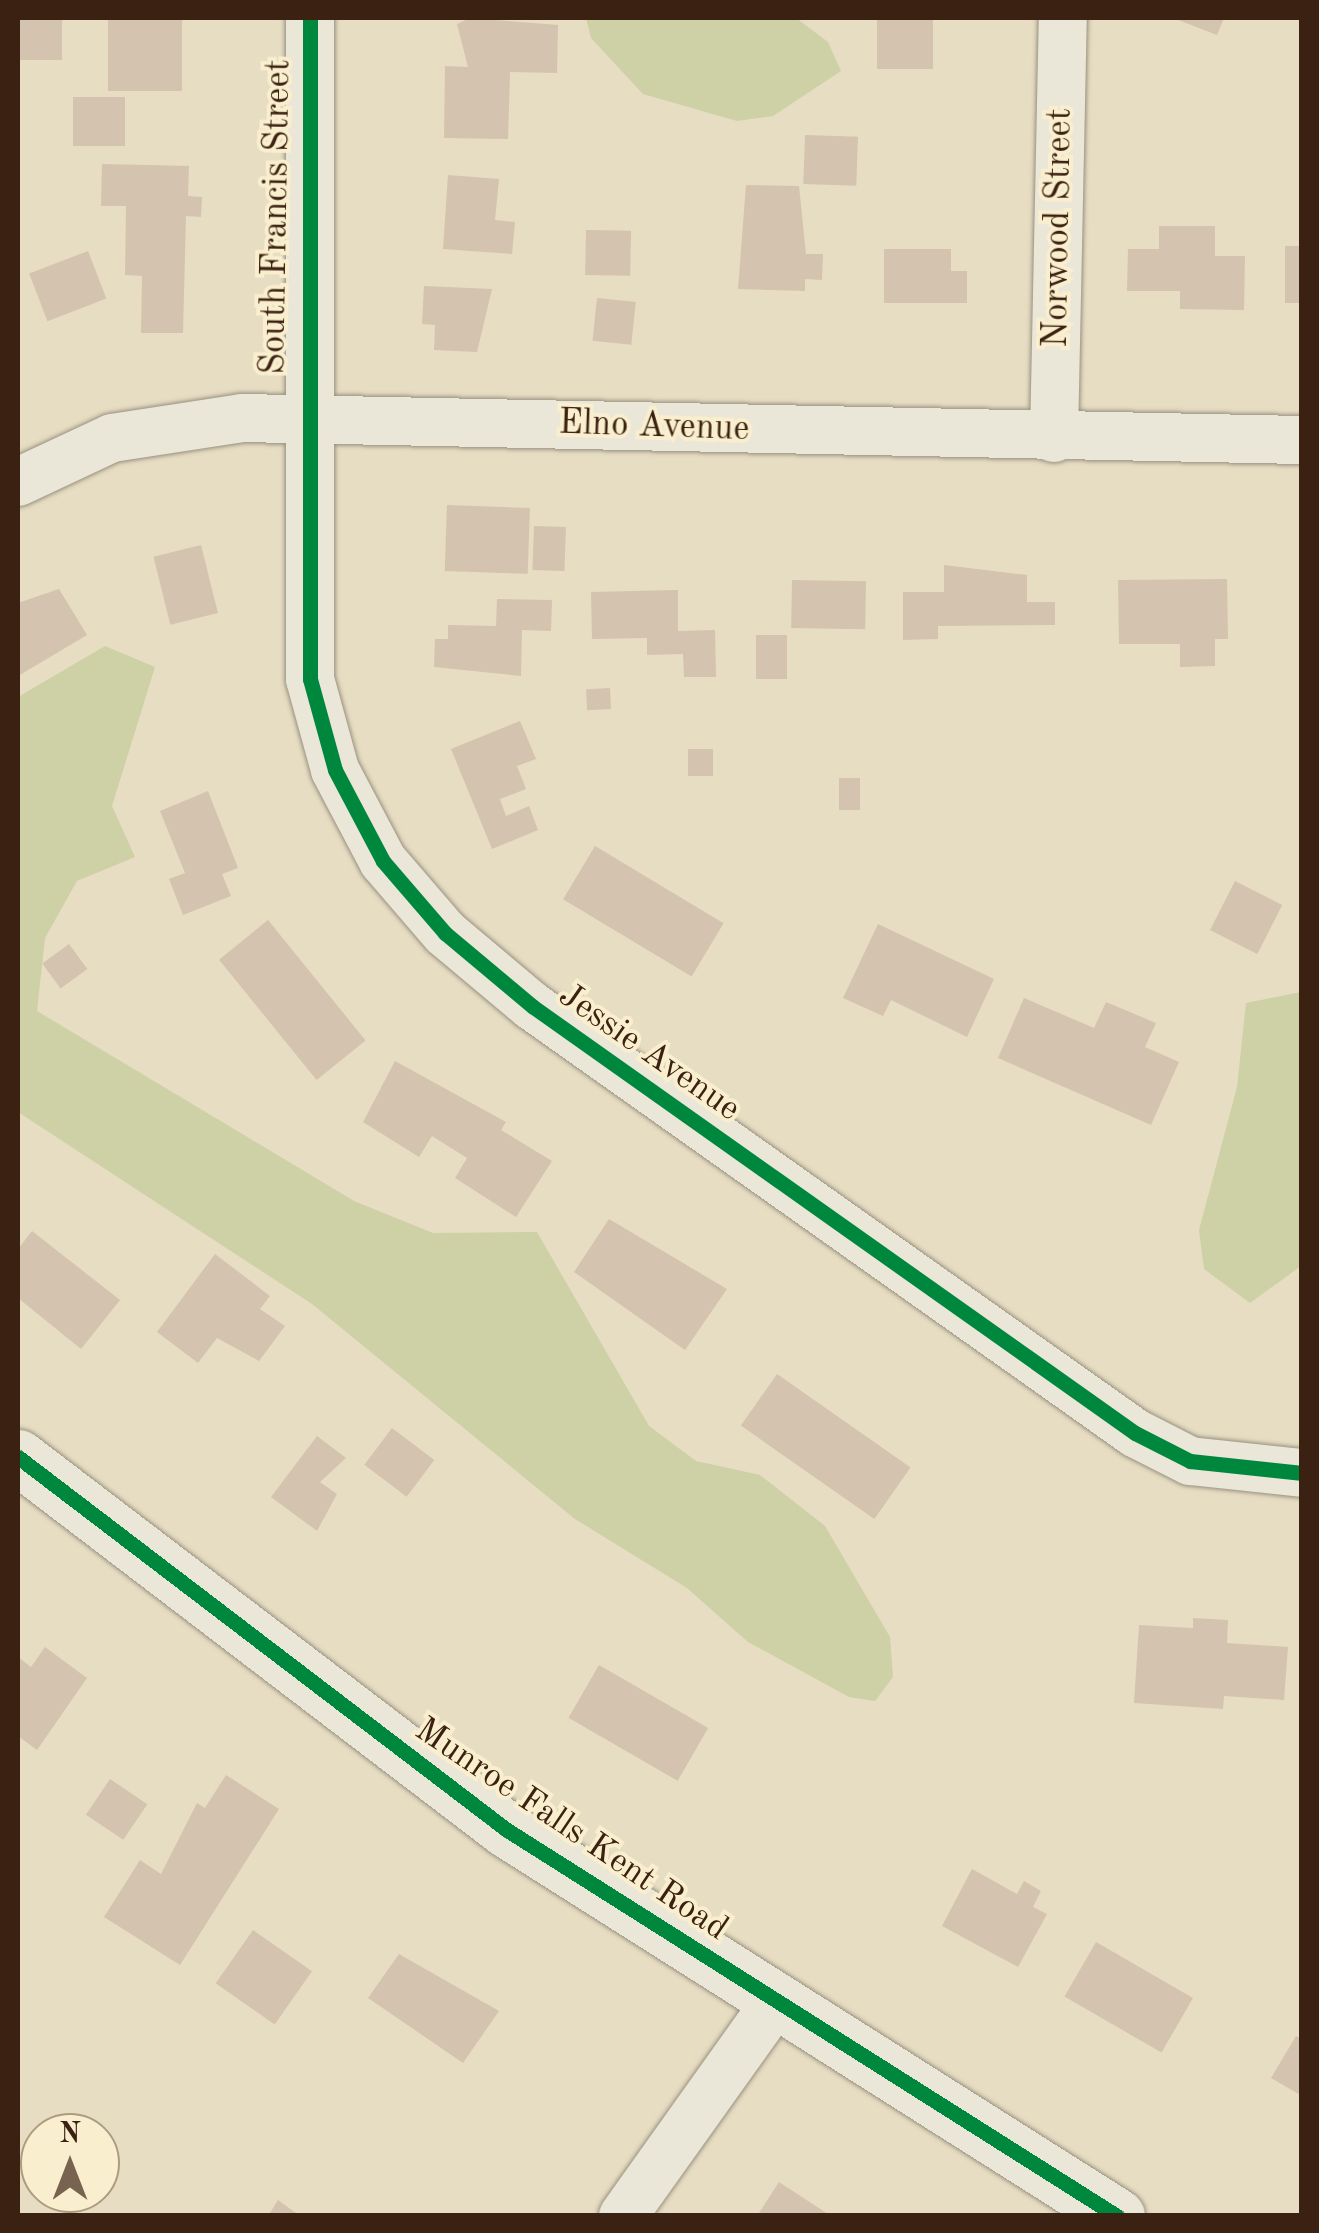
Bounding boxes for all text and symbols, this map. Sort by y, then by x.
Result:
street label: South Francis Street [253,59,301,375]
street label: Norwood Street [1036,108,1082,348]
street label: Elno Avenue [558,403,750,451]
street label: Jessie Avenue [550,975,748,1131]
street label: Munroe Falls Kent Road [406,1710,736,1950]
north arrow [20,2113,120,2213]
text: N [59,2121,81,2149]

